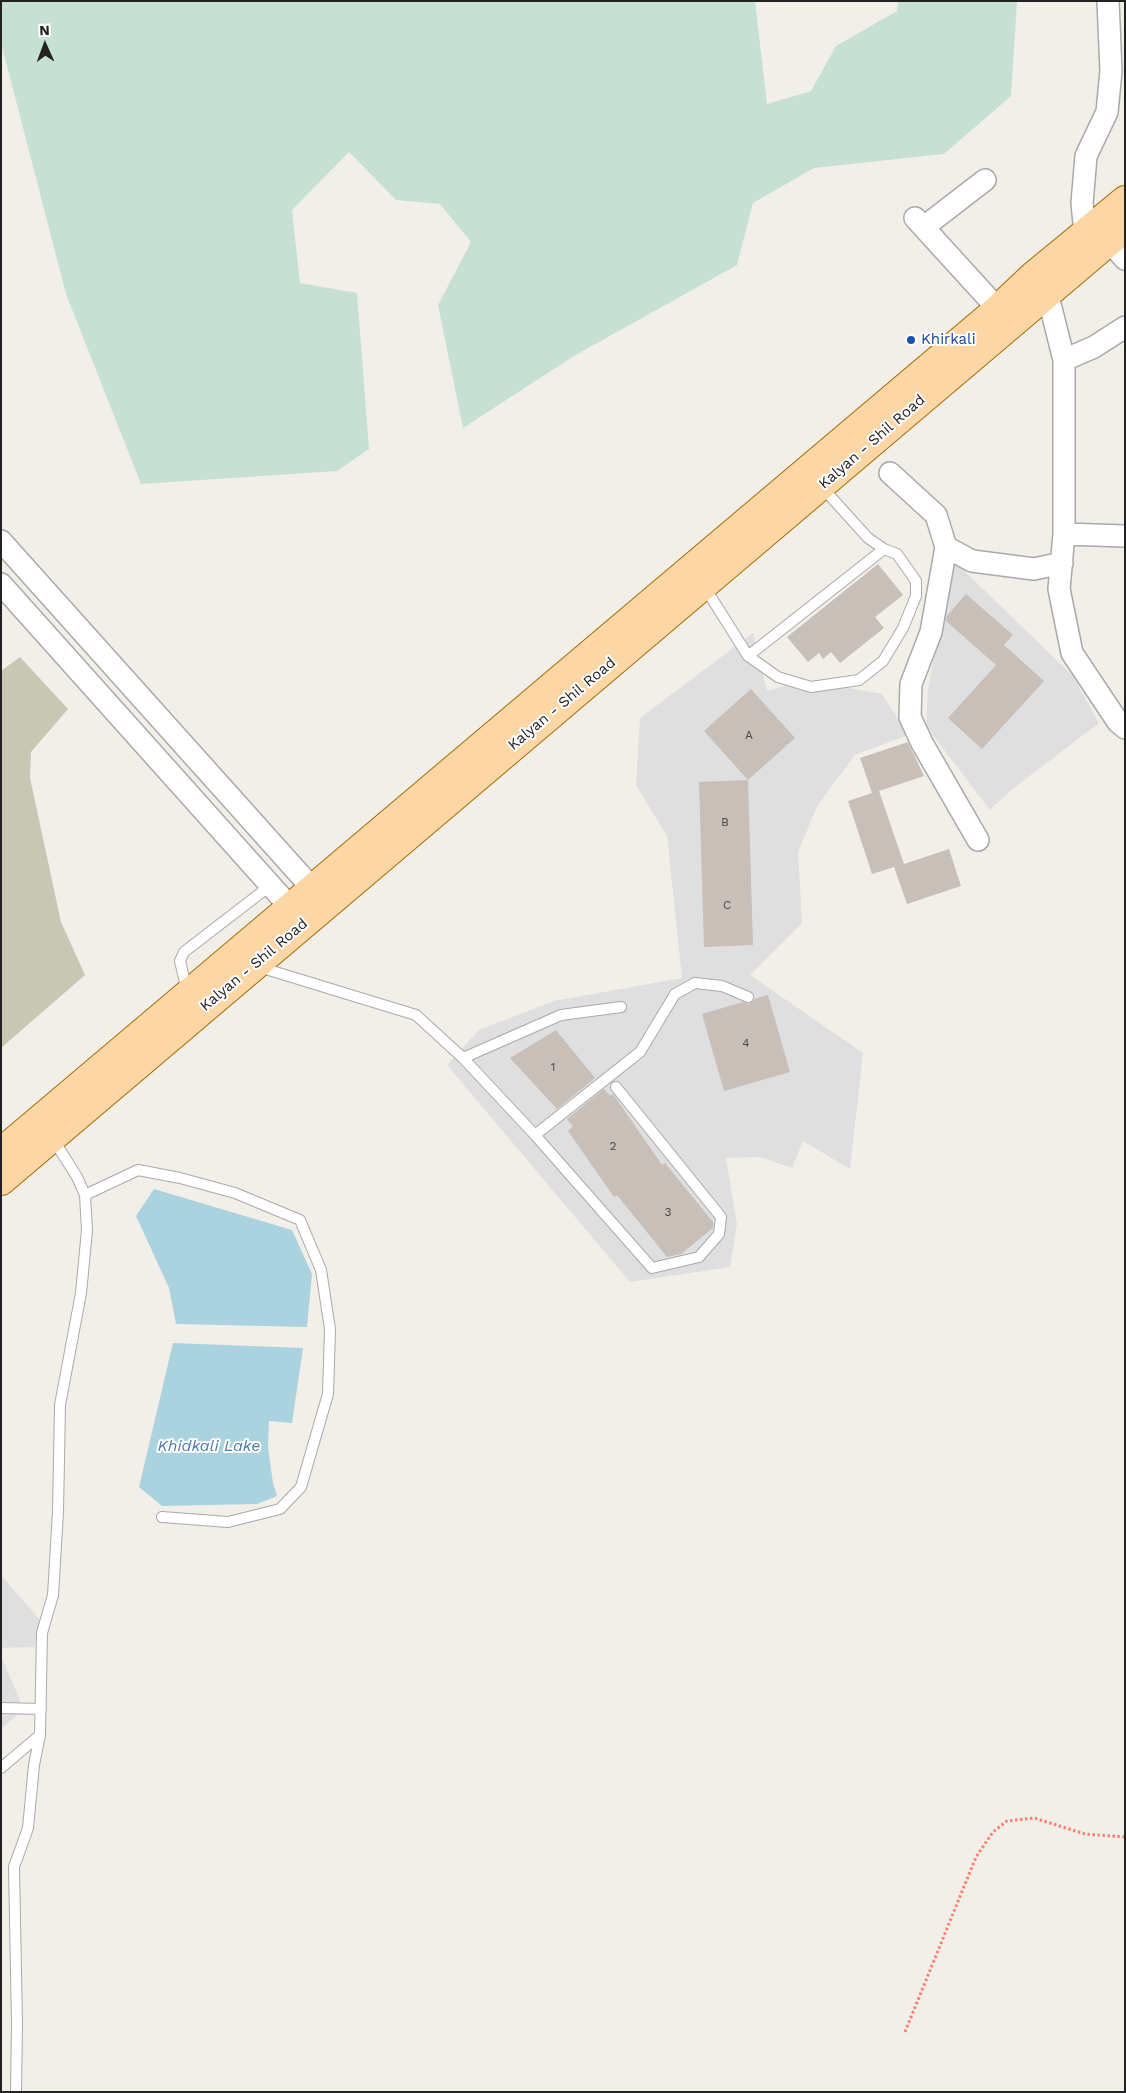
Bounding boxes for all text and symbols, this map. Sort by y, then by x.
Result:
north arrow [20,20,70,70]
text: N [39,22,50,38]
place label: Khirkali [921,331,976,349]
marker: Khirkali [905,334,917,346]
street label: Kalyan - Shil Road [815,391,929,493]
street label: Kalyan - Shil Road [505,654,619,754]
house number: A [745,728,753,742]
house number: B [721,815,729,829]
house number: C [723,898,731,912]
street label: Kalyan - Shil Road [197,915,311,1015]
house number: 4 [742,1036,750,1050]
house number: 1 [551,1060,555,1074]
house number: 2 [610,1139,616,1153]
house number: 3 [665,1205,671,1219]
water label: Khidkali Lake [158,1436,260,1456]

